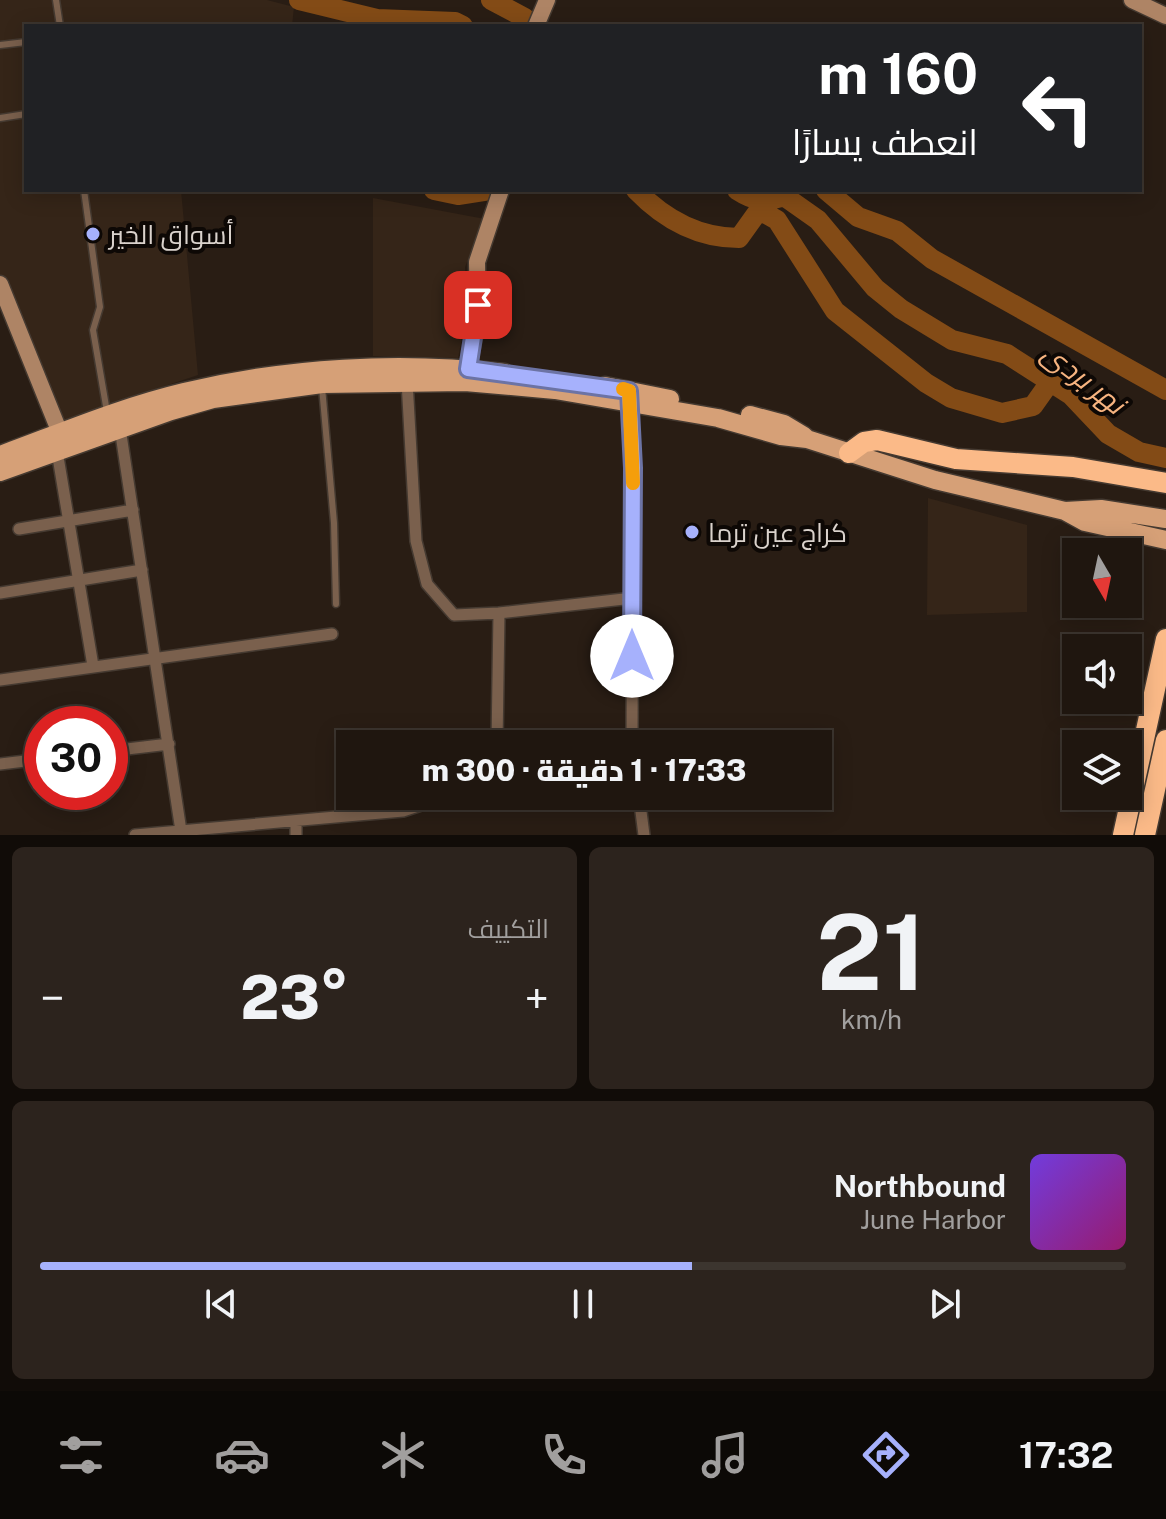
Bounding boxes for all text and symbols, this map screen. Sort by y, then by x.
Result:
text: 160 m [818,41,978,107]
icon: left [1006,56,1110,160]
text: انعطف يسارًا [792,121,978,163]
place label: أسواق الخير [107,218,234,251]
marker: أسواق الخير [84,225,102,243]
pin [444,271,512,339]
icon: arrive [456,283,500,327]
water label: نهر بردى [1036,336,1134,423]
place label: كراج عين ترما [708,517,847,550]
marker: كراج عين ترما [683,523,701,541]
north arrow [1062,538,1142,618]
map controls [1062,538,1142,810]
position arrow [590,614,674,698]
button: sound [1062,634,1142,714]
speed limit sign: 30 [24,706,128,810]
button: layers [1062,730,1142,810]
text: 17:33 · 1 دقيقة · 300 m [422,752,746,788]
text: 21 [816,891,927,1013]
text: التكييف [467,913,549,944]
text: 23° [240,962,349,1033]
text: − [40,972,64,1024]
text: + [525,972,549,1024]
text: km/h [841,1004,902,1035]
text: Northbound [834,1168,1006,1204]
text: June Harbor [860,1204,1006,1235]
icon: previous [199,1282,243,1326]
icon: pause [561,1282,605,1326]
icon: next [923,1282,967,1326]
icon: filters [53,1427,109,1483]
icon: car [214,1427,270,1483]
icon: climate [375,1427,431,1483]
icon: phone [536,1427,592,1483]
icon: music [697,1427,753,1483]
icon: directions [858,1427,914,1483]
text: 17:32 [1019,1434,1113,1476]

